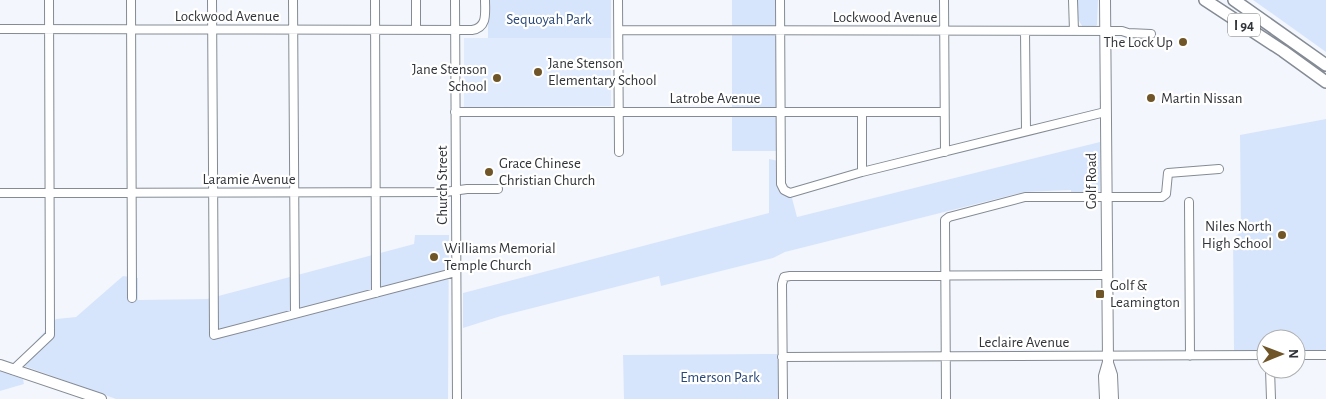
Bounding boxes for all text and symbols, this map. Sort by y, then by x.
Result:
street label: Lockwood Avenue [175,9,279,24]
street label: Lockwood Avenue [833,10,937,25]
park label: Sequoyah Park [506,12,592,27]
road number: I 94 [1228,14,1260,36]
place label: The Lock Up [1103,35,1173,50]
marker: The Lock Up [1177,36,1189,48]
place label: Jane Stenson Elementary School [548,56,657,88]
place label: Jane Stenson School [412,62,487,94]
marker: Jane Stenson Elementary School [532,66,544,78]
marker: Jane Stenson School [491,72,503,84]
street label: Latrobe Avenue [670,91,761,106]
place label: Martin Nissan [1161,91,1242,106]
marker: Martin Nissan [1145,92,1157,104]
street label: Church Street [435,145,450,225]
street label: Golf Road [1084,152,1099,209]
place label: Grace Chinese Christian Church [499,156,595,188]
marker: Grace Chinese Christian Church [483,166,495,178]
street label: Laramie Avenue [202,172,296,187]
place label: Niles North High School [1202,219,1272,251]
marker: Niles North High School [1276,229,1288,241]
place label: Williams Memorial Temple Church [444,241,556,273]
marker: Williams Memorial Temple Church [428,251,440,263]
place label: Golf & Leamington [1110,278,1180,310]
marker: Golf & Leamington [1094,288,1106,300]
north arrow [1256,329,1306,379]
street label: Leclaire Avenue [979,335,1070,350]
text: N [1286,349,1300,359]
park label: Emerson Park [680,370,760,385]

